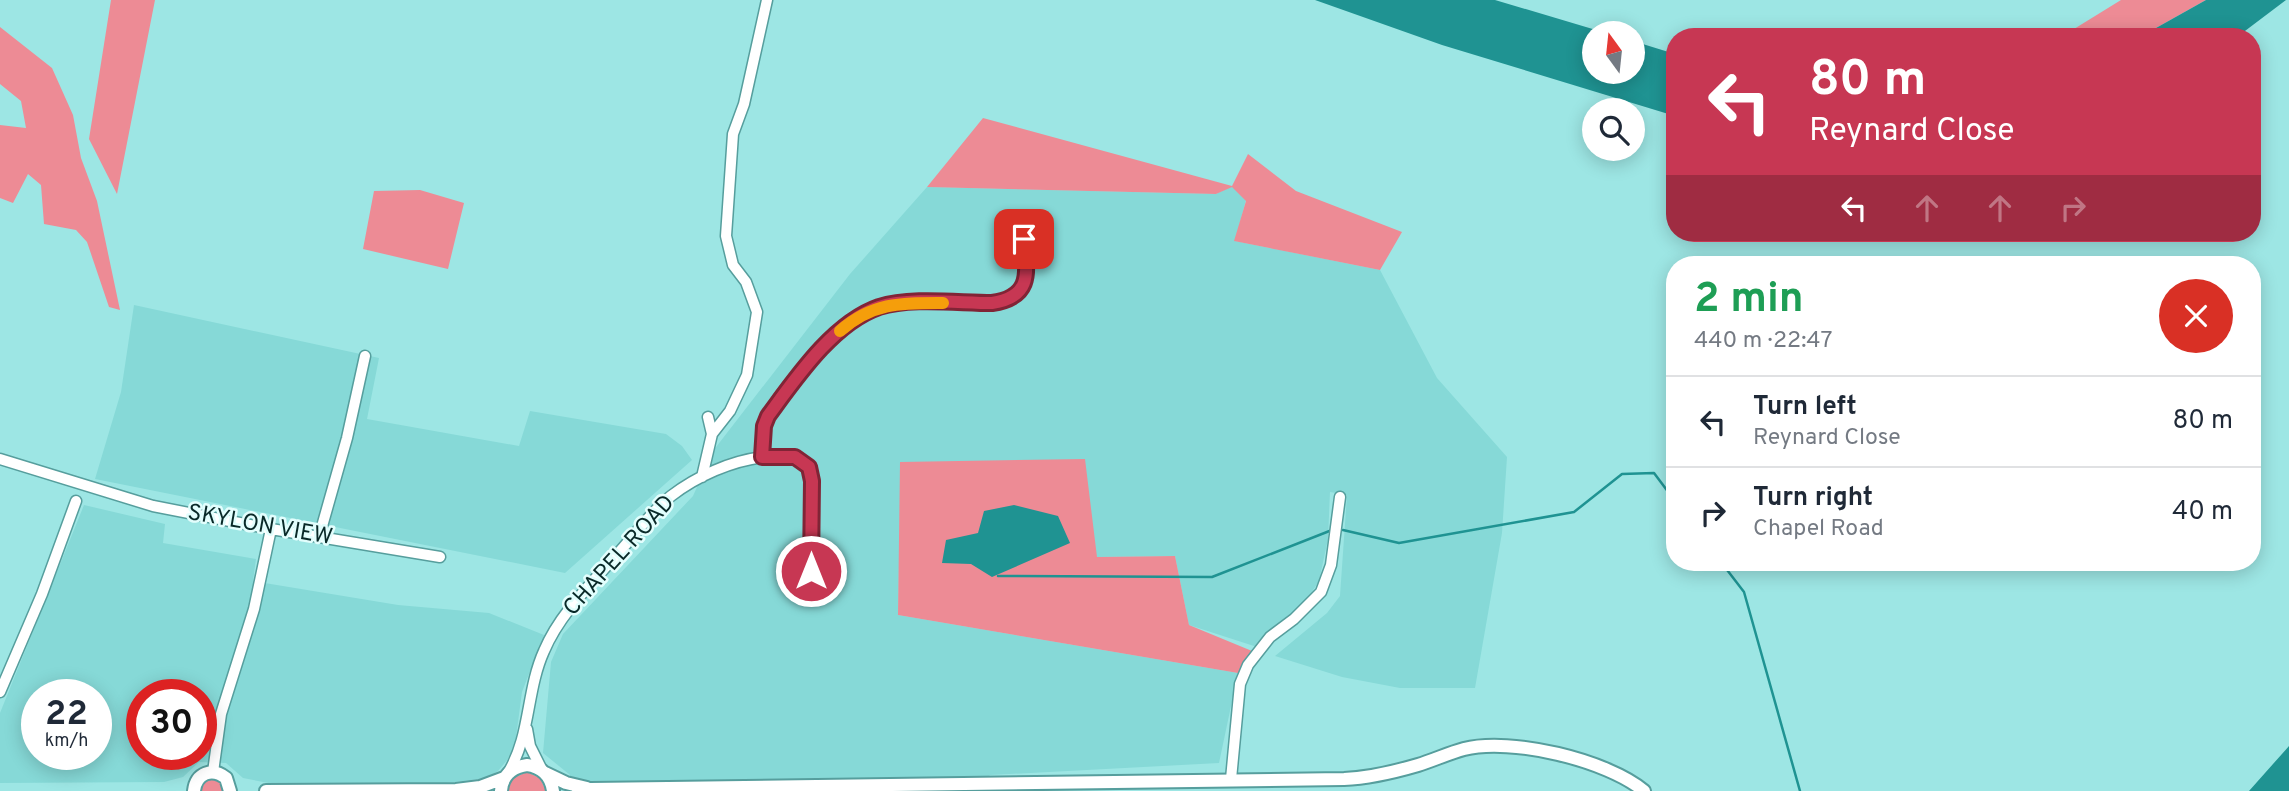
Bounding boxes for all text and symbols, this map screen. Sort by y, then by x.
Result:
north arrow [1582,21,1645,84]
map controls [1582,21,1645,161]
text: 80 m [1809,51,1926,113]
icon: left [1694,56,1785,147]
button: search [1582,98,1645,161]
text: Reynard Close [1809,112,2014,152]
icon: left [1835,189,1873,227]
icon: ahead [1908,189,1946,227]
icon: ahead [1981,189,2019,227]
icon: right [2054,189,2092,227]
pin [994,209,1054,269]
icon: arrive [1005,220,1043,258]
text: 2 min [1694,274,1804,327]
button: close [2159,279,2233,353]
text: 440 m · 22:47 [1694,327,1832,356]
text: Turn left [1753,391,1857,424]
icon: left [1694,403,1732,441]
text: 80 m [2173,405,2233,438]
text: Reynard Close [1753,424,1901,453]
text: Turn right [1753,482,1873,515]
street label: CHAPEL ROAD [558,489,682,623]
icon: right [1694,494,1732,532]
text: 40 m [2172,496,2233,529]
street label: SKYLON VIEW [185,499,335,553]
text: Chapel Road [1753,515,1884,544]
position arrow [774,534,848,608]
speed limit sign: 30 [126,679,217,770]
text: 22 [45,693,88,737]
text: km/h [45,730,88,753]

